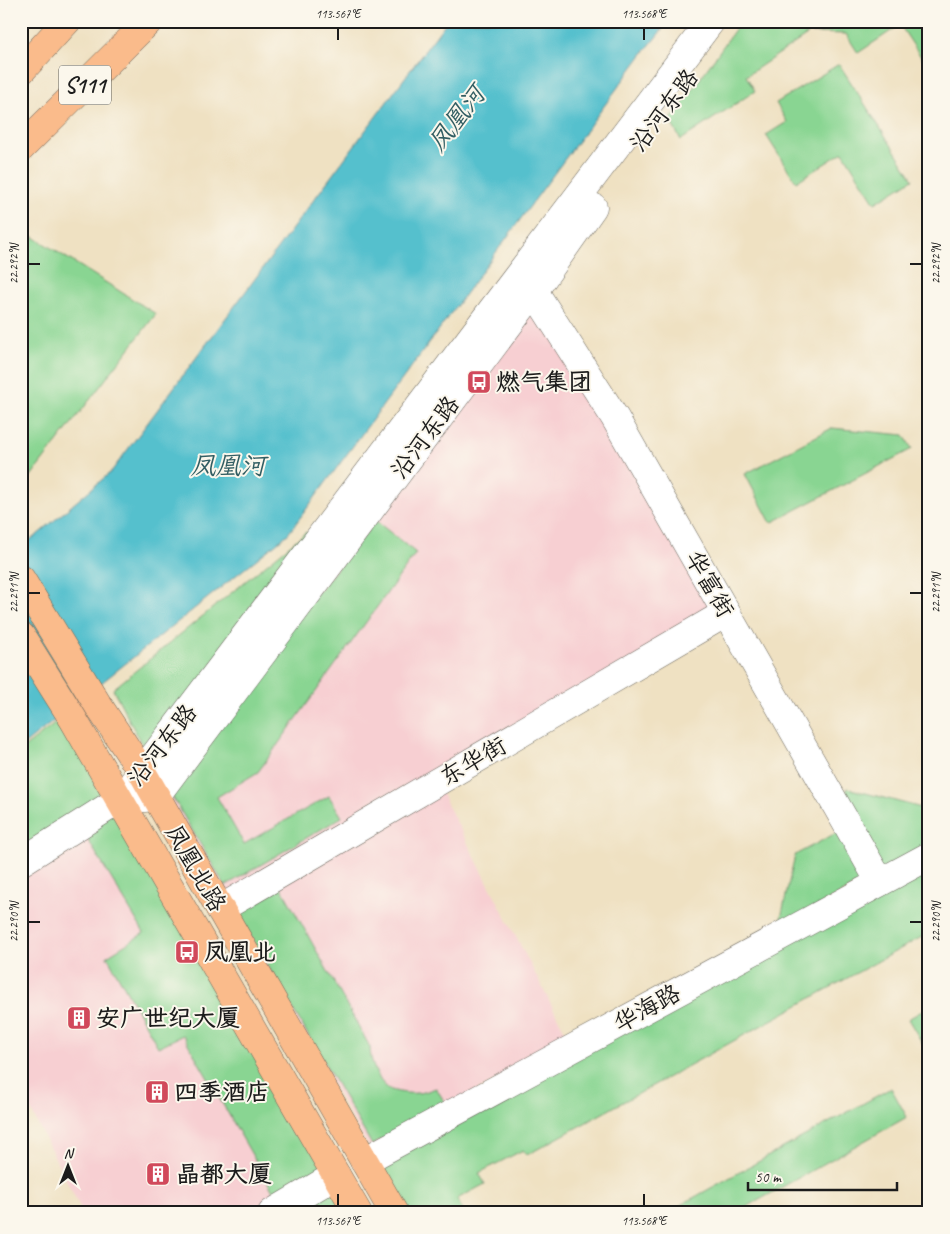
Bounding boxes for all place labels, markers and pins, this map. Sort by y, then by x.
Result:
place label: 燃气集团 [496,367,592,397]
bus stop icon: 燃气集团 [466,369,492,395]
place label: 凤凰北 [204,937,276,967]
bus stop icon: 凤凰北 [174,939,200,965]
place label: 安广世纪大厦 [96,1003,240,1033]
building icon: 安广世纪大厦 [66,1005,92,1031]
place label: 四季酒店 [174,1077,270,1107]
building icon: 四季酒店 [144,1079,170,1105]
place label: 晶都大厦 [176,1159,272,1189]
building icon: 晶都大厦 [145,1161,171,1187]

